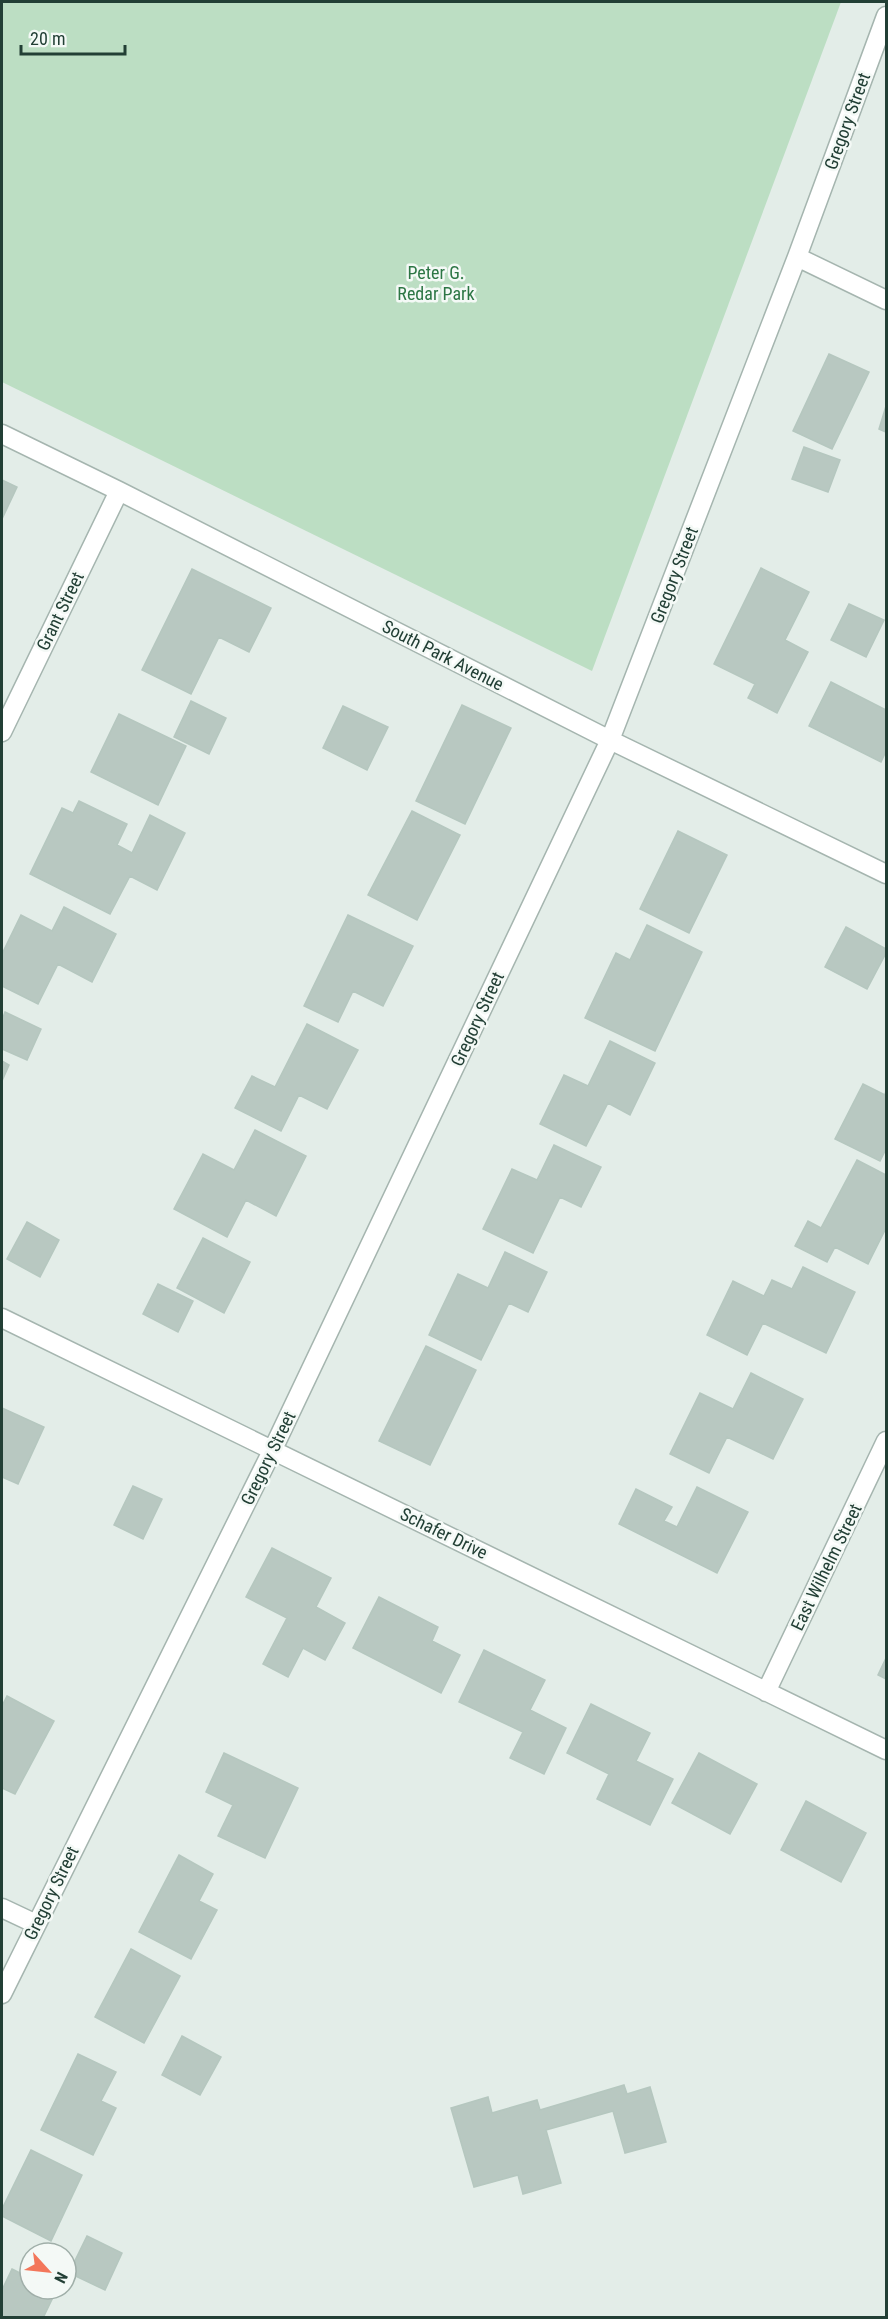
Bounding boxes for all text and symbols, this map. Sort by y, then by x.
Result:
scale bar [21,18,124,56]
text: 20 m [30,28,65,49]
street label: Gregory Street [820,70,874,172]
park label: Peter G. Redar Park [397,262,475,304]
street label: Gregory Street [646,524,702,626]
street label: Grant Street [32,568,88,654]
street label: South Park Avenue [379,615,507,695]
street label: Gregory Street [446,968,508,1070]
street label: Gregory Street [236,1408,300,1508]
street label: East Wilhelm Street [786,1500,866,1634]
street label: Schafer Drive [397,1503,491,1563]
street label: Gregory Street [19,1843,83,1943]
north arrow [18,2241,78,2301]
text: N [50,2269,72,2286]

